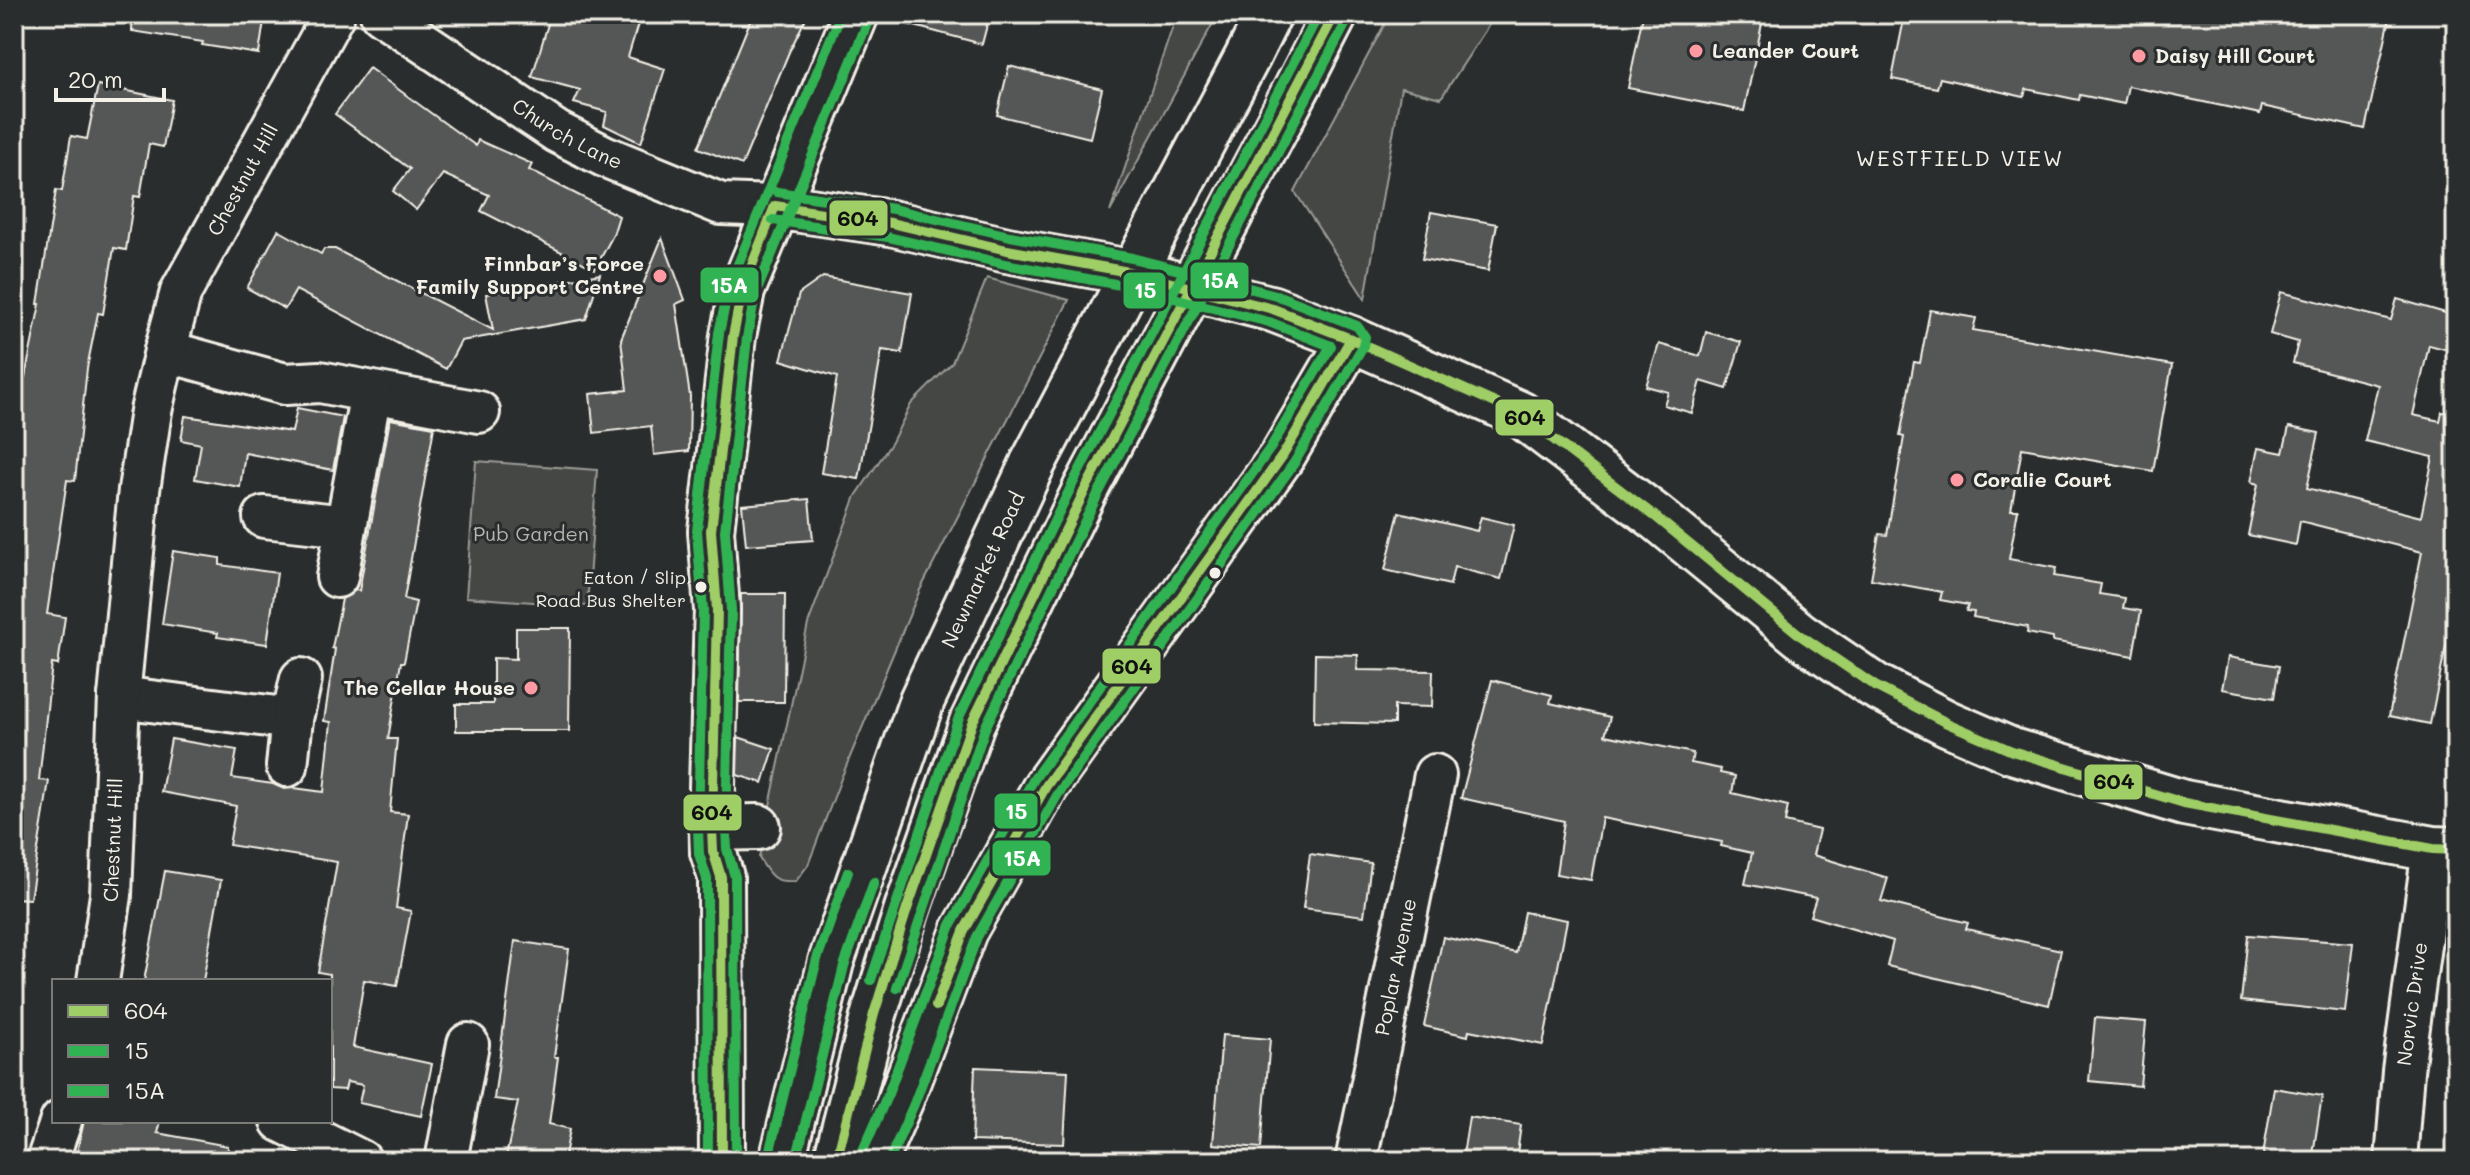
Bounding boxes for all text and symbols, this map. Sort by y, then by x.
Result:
place label: Leander Court [1712,37,1859,63]
marker: Leander Court [1687,42,1705,60]
place label: Daisy Hill Court [2155,42,2315,68]
marker: Daisy Hill Court [2130,47,2148,65]
scale bar [56,52,164,102]
text: 20 m [68,63,123,94]
street label: Church Lane [508,92,627,174]
street label: Chestnut Hill [201,118,283,240]
district label: WESTFIELD VIEW [1856,143,2064,172]
line badge: 604 [828,199,889,237]
text: 604 [837,203,879,232]
place label: Finnbar’s Force Family Support Centre [416,250,644,299]
line badge: 15A [1189,261,1250,300]
text: 15A [1201,265,1239,294]
line badge: 15A [699,266,760,304]
marker: Finnbar’s Force Family Support Centre [651,267,669,285]
text: 15A [710,270,748,299]
line badge: 15 [1122,271,1167,310]
text: 15 [1134,275,1156,304]
line badge: 604 [1494,398,1555,437]
text: 604 [1504,402,1546,431]
place label: Coralie Court [1973,466,2112,492]
marker: Coralie Court [1948,471,1966,489]
street label: Newmarket Road [934,487,1030,652]
park label: Pub Garden [473,520,589,546]
place label: Eaton / Slip Road Bus Shelter [536,565,686,612]
unlabelled marker [1207,565,1223,581]
marker: Eaton / Slip Road Bus Shelter [693,579,709,595]
line badge: 604 [1101,647,1162,685]
text: 604 [1111,651,1153,680]
place label: The Cellar House [343,674,515,700]
marker: The Cellar House [522,679,540,697]
line badge: 604 [2083,763,2144,801]
text: 604 [2093,766,2135,795]
street label: Chestnut Hill [97,777,128,903]
line badge: 15 [993,792,1039,830]
line badge: 604 [682,793,743,832]
text: 15 [1005,796,1027,825]
text: 604 [691,797,733,826]
line badge: 15A [991,839,1052,877]
text: 15A [1003,843,1041,872]
street label: Poplar Avenue [1368,896,1421,1038]
street label: Norvic Drive [2390,940,2432,1067]
legend [52,979,332,1123]
text: 604 [124,994,167,1025]
text: 15 [124,1034,149,1065]
text: 15A [124,1074,165,1105]

